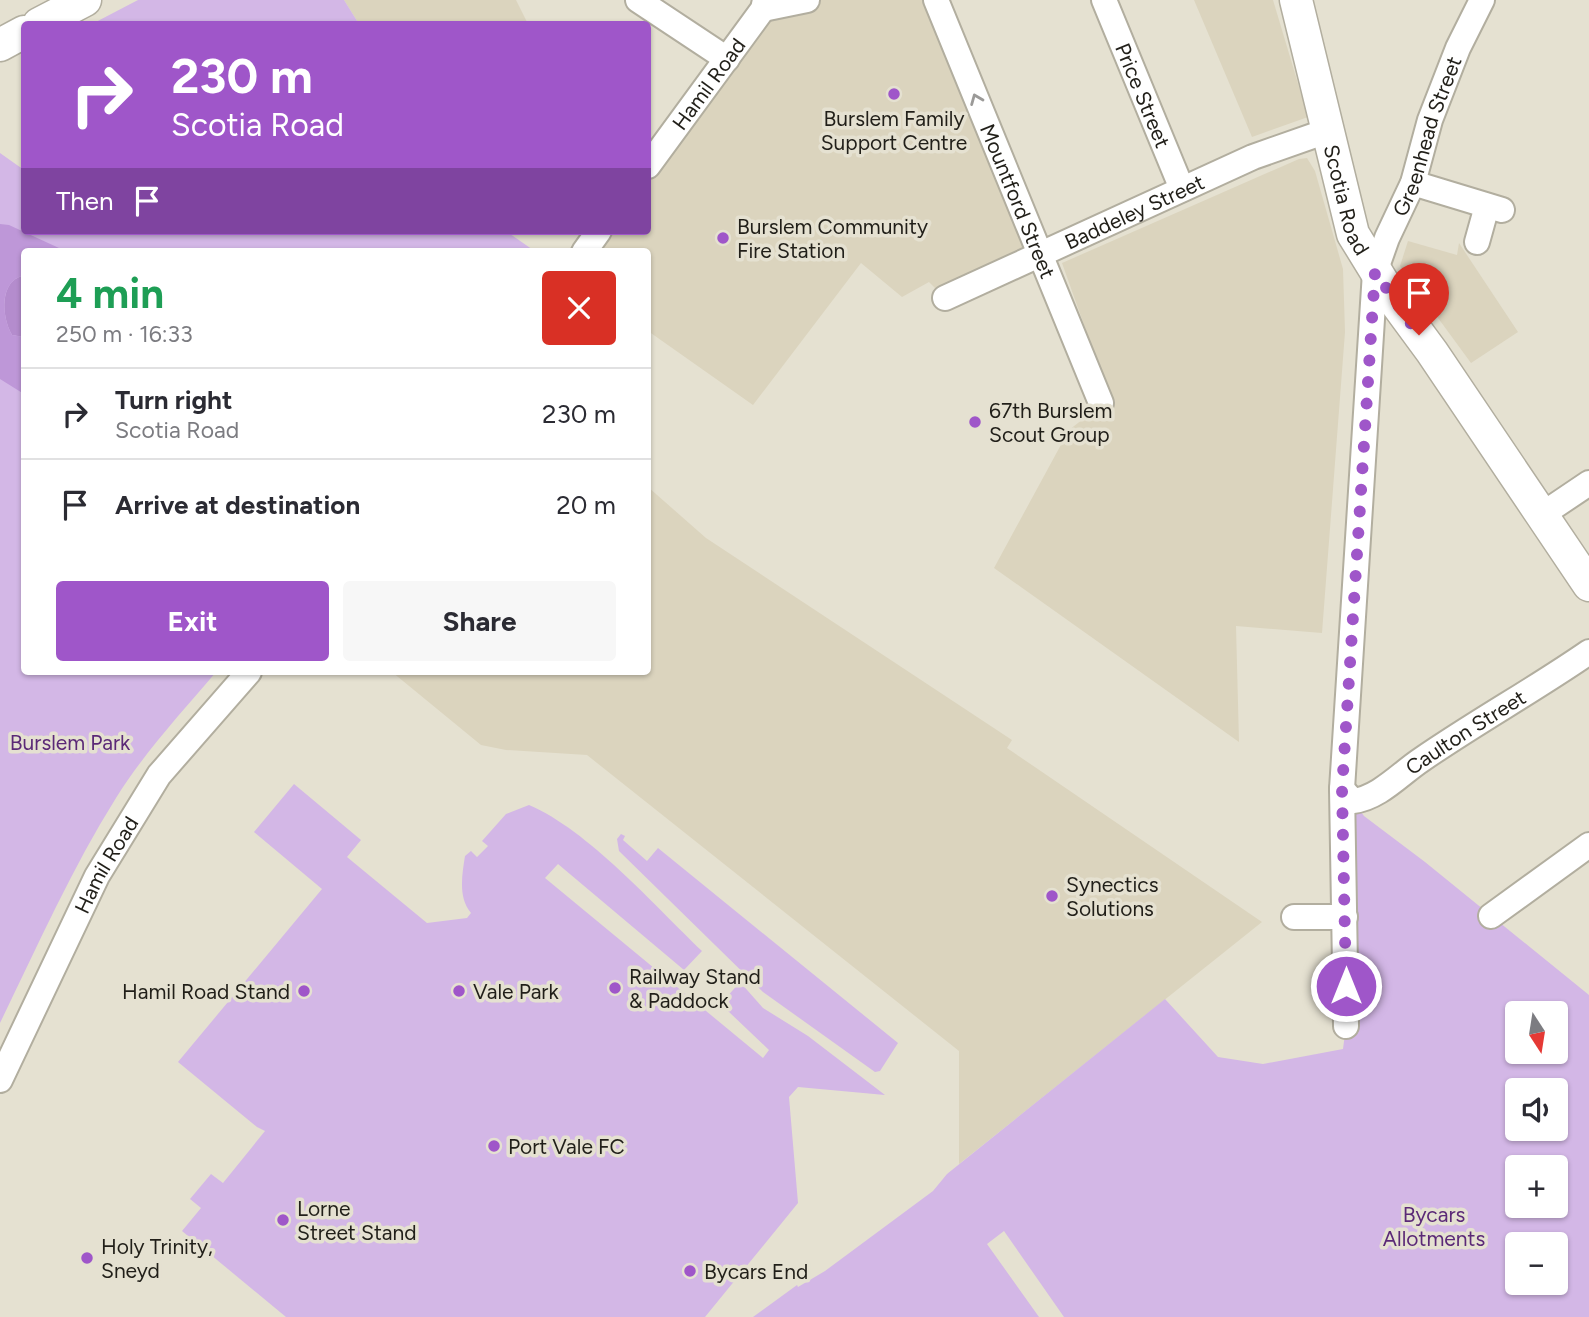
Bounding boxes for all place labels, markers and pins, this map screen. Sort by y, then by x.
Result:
marker: Burslem Family Support Centre [886,86,902,102]
place label: Burslem Family Support Centre [821,106,967,155]
place label: Burslem Community Fire Station [737,214,928,263]
marker: Burslem Community Fire Station [715,230,731,246]
pin [1389,263,1449,335]
place label: 67th Burslem Scout Group [989,398,1112,447]
marker: 67th Burslem Scout Group [967,414,983,430]
place label: Synectics Solutions [1066,872,1158,921]
marker: Synectics Solutions [1044,888,1060,904]
place label: Railway Stand & Paddock [629,964,761,1013]
place label: Hamil Road Stand [122,979,290,1004]
place label: Vale Park [473,979,559,1004]
marker: Railway Stand & Paddock [607,980,623,996]
marker: Hamil Road Stand [296,983,312,999]
marker: Vale Park [451,983,467,999]
place label: Port Vale FC [508,1134,625,1159]
marker: Port Vale FC [486,1138,502,1154]
place label: Lorne Street Stand [297,1196,417,1245]
marker: Lorne Street Stand [275,1212,291,1228]
place label: Holy Trinity, Sneyd [101,1234,213,1283]
marker: Holy Trinity, Sneyd [79,1250,95,1266]
place label: Bycars End [704,1259,808,1284]
marker: Bycars End [682,1263,698,1279]

